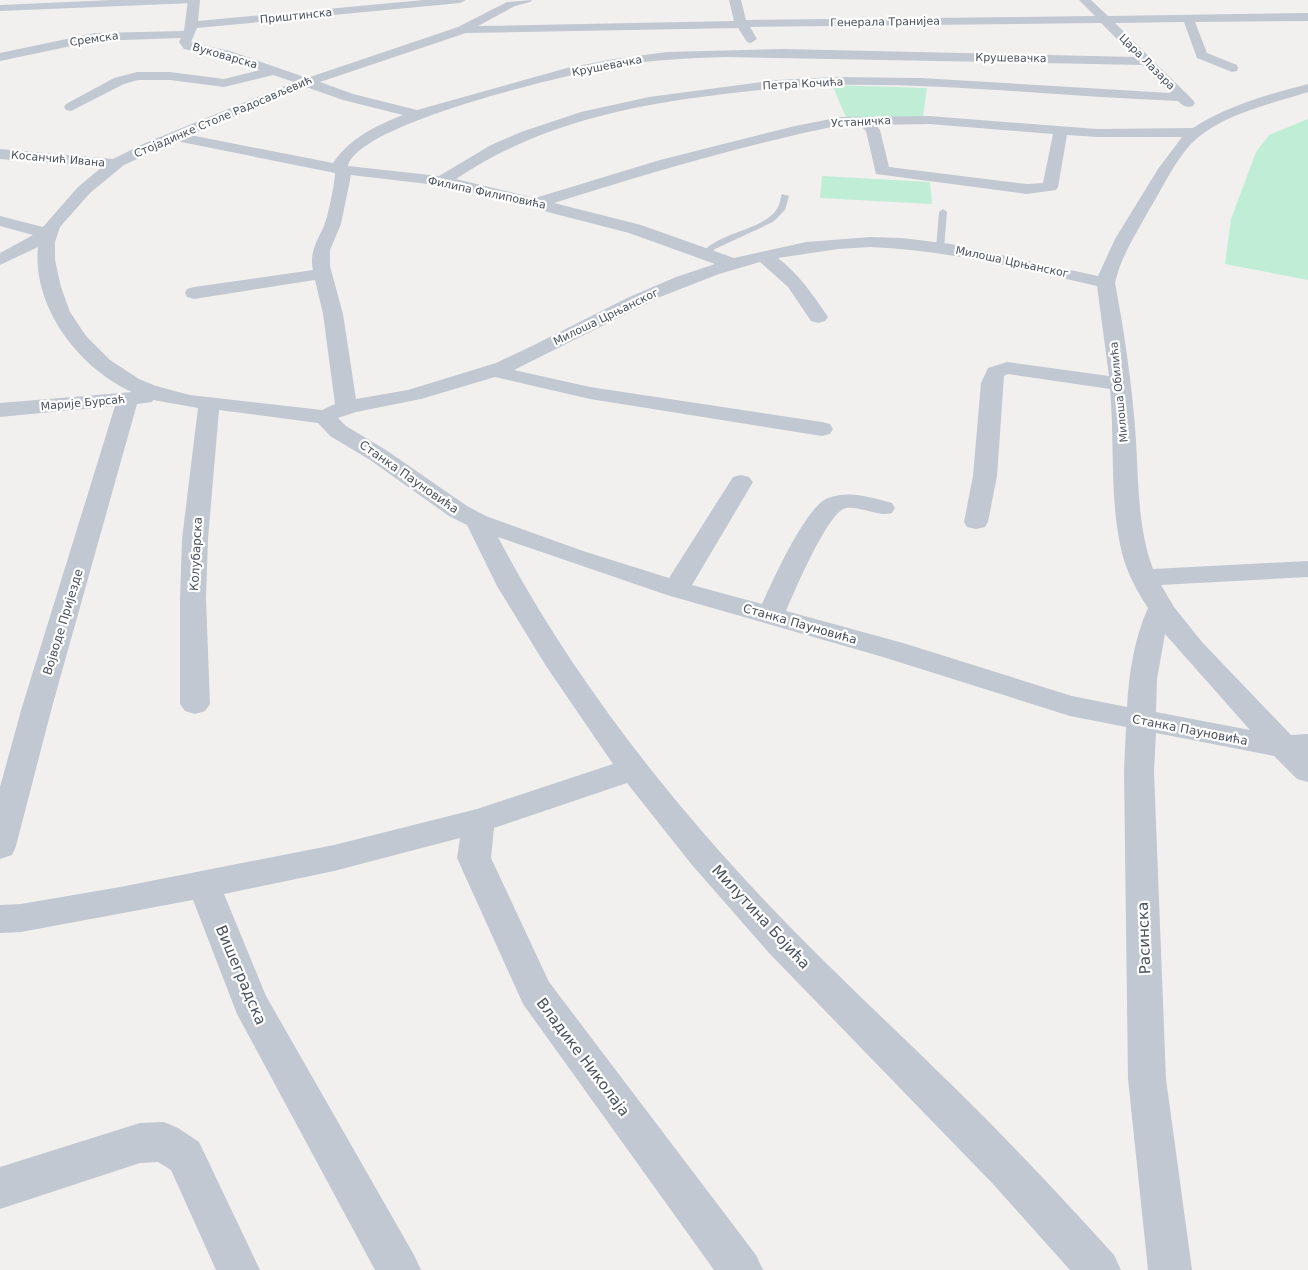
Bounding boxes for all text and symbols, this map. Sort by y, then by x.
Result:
street label: Приштинска [259,6,333,26]
street label: Генерала Транијеа [830,15,940,29]
street label: Сремска [69,29,119,49]
street label: Цара Лазара [1116,31,1178,93]
street label: Вуковарска [191,41,259,71]
street label: Крушевачка [975,51,1047,65]
street label: Крушевачка [571,53,643,79]
street label: Стојадинке Столе Радосављевић [132,73,314,161]
street label: Петра Кочића [762,75,844,93]
street label: Устаничка [831,114,891,130]
street label: Косанчић Ивана [10,148,106,170]
street label: Филипа Филиповића [427,174,547,212]
street label: Милоша Црњанског [954,244,1070,280]
street label: Милоша Црњанског [551,286,661,348]
street label: Милоша Обилића [1107,341,1131,443]
street label: Марије Бурсаћ [40,393,126,413]
street label: Станка Пауновића [357,438,461,516]
street label: Колубарска [187,517,205,591]
street label: Војводе Пријезде [40,567,86,677]
street label: Станка Пауновића [741,601,859,647]
street label: Станка Пауновића [1131,712,1249,748]
street label: Милутина Бојића [708,861,814,973]
street label: Расинска [1134,901,1154,975]
street label: Вишеградска [212,922,270,1028]
street label: Владике Николаја [533,994,633,1120]

